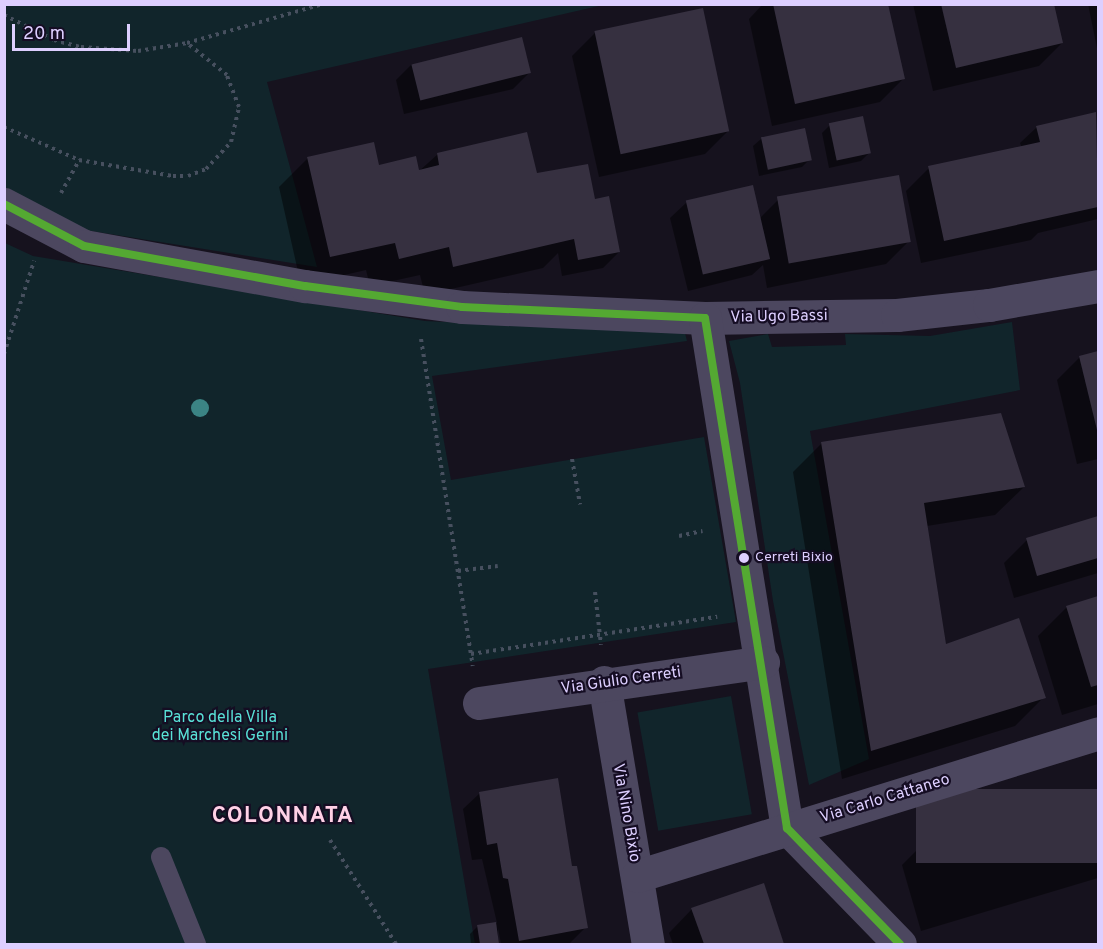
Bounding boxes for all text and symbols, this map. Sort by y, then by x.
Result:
scale bar [15,12,134,50]
text: 20 m [23,23,65,46]
street label: Via Ugo Bassi [730,307,828,327]
place label: Cerreti Bixio [755,550,833,566]
marker: Cerreti Bixio [738,552,750,564]
street label: Via Giulio Cerreti [560,663,682,699]
park label: Parco della Villa dei Marchesi Gerini [152,708,288,746]
street label: Via Nino Bixio [608,762,644,864]
street label: Via Carlo Cattaneo [818,770,952,828]
district label: COLONNATA [212,804,354,830]

